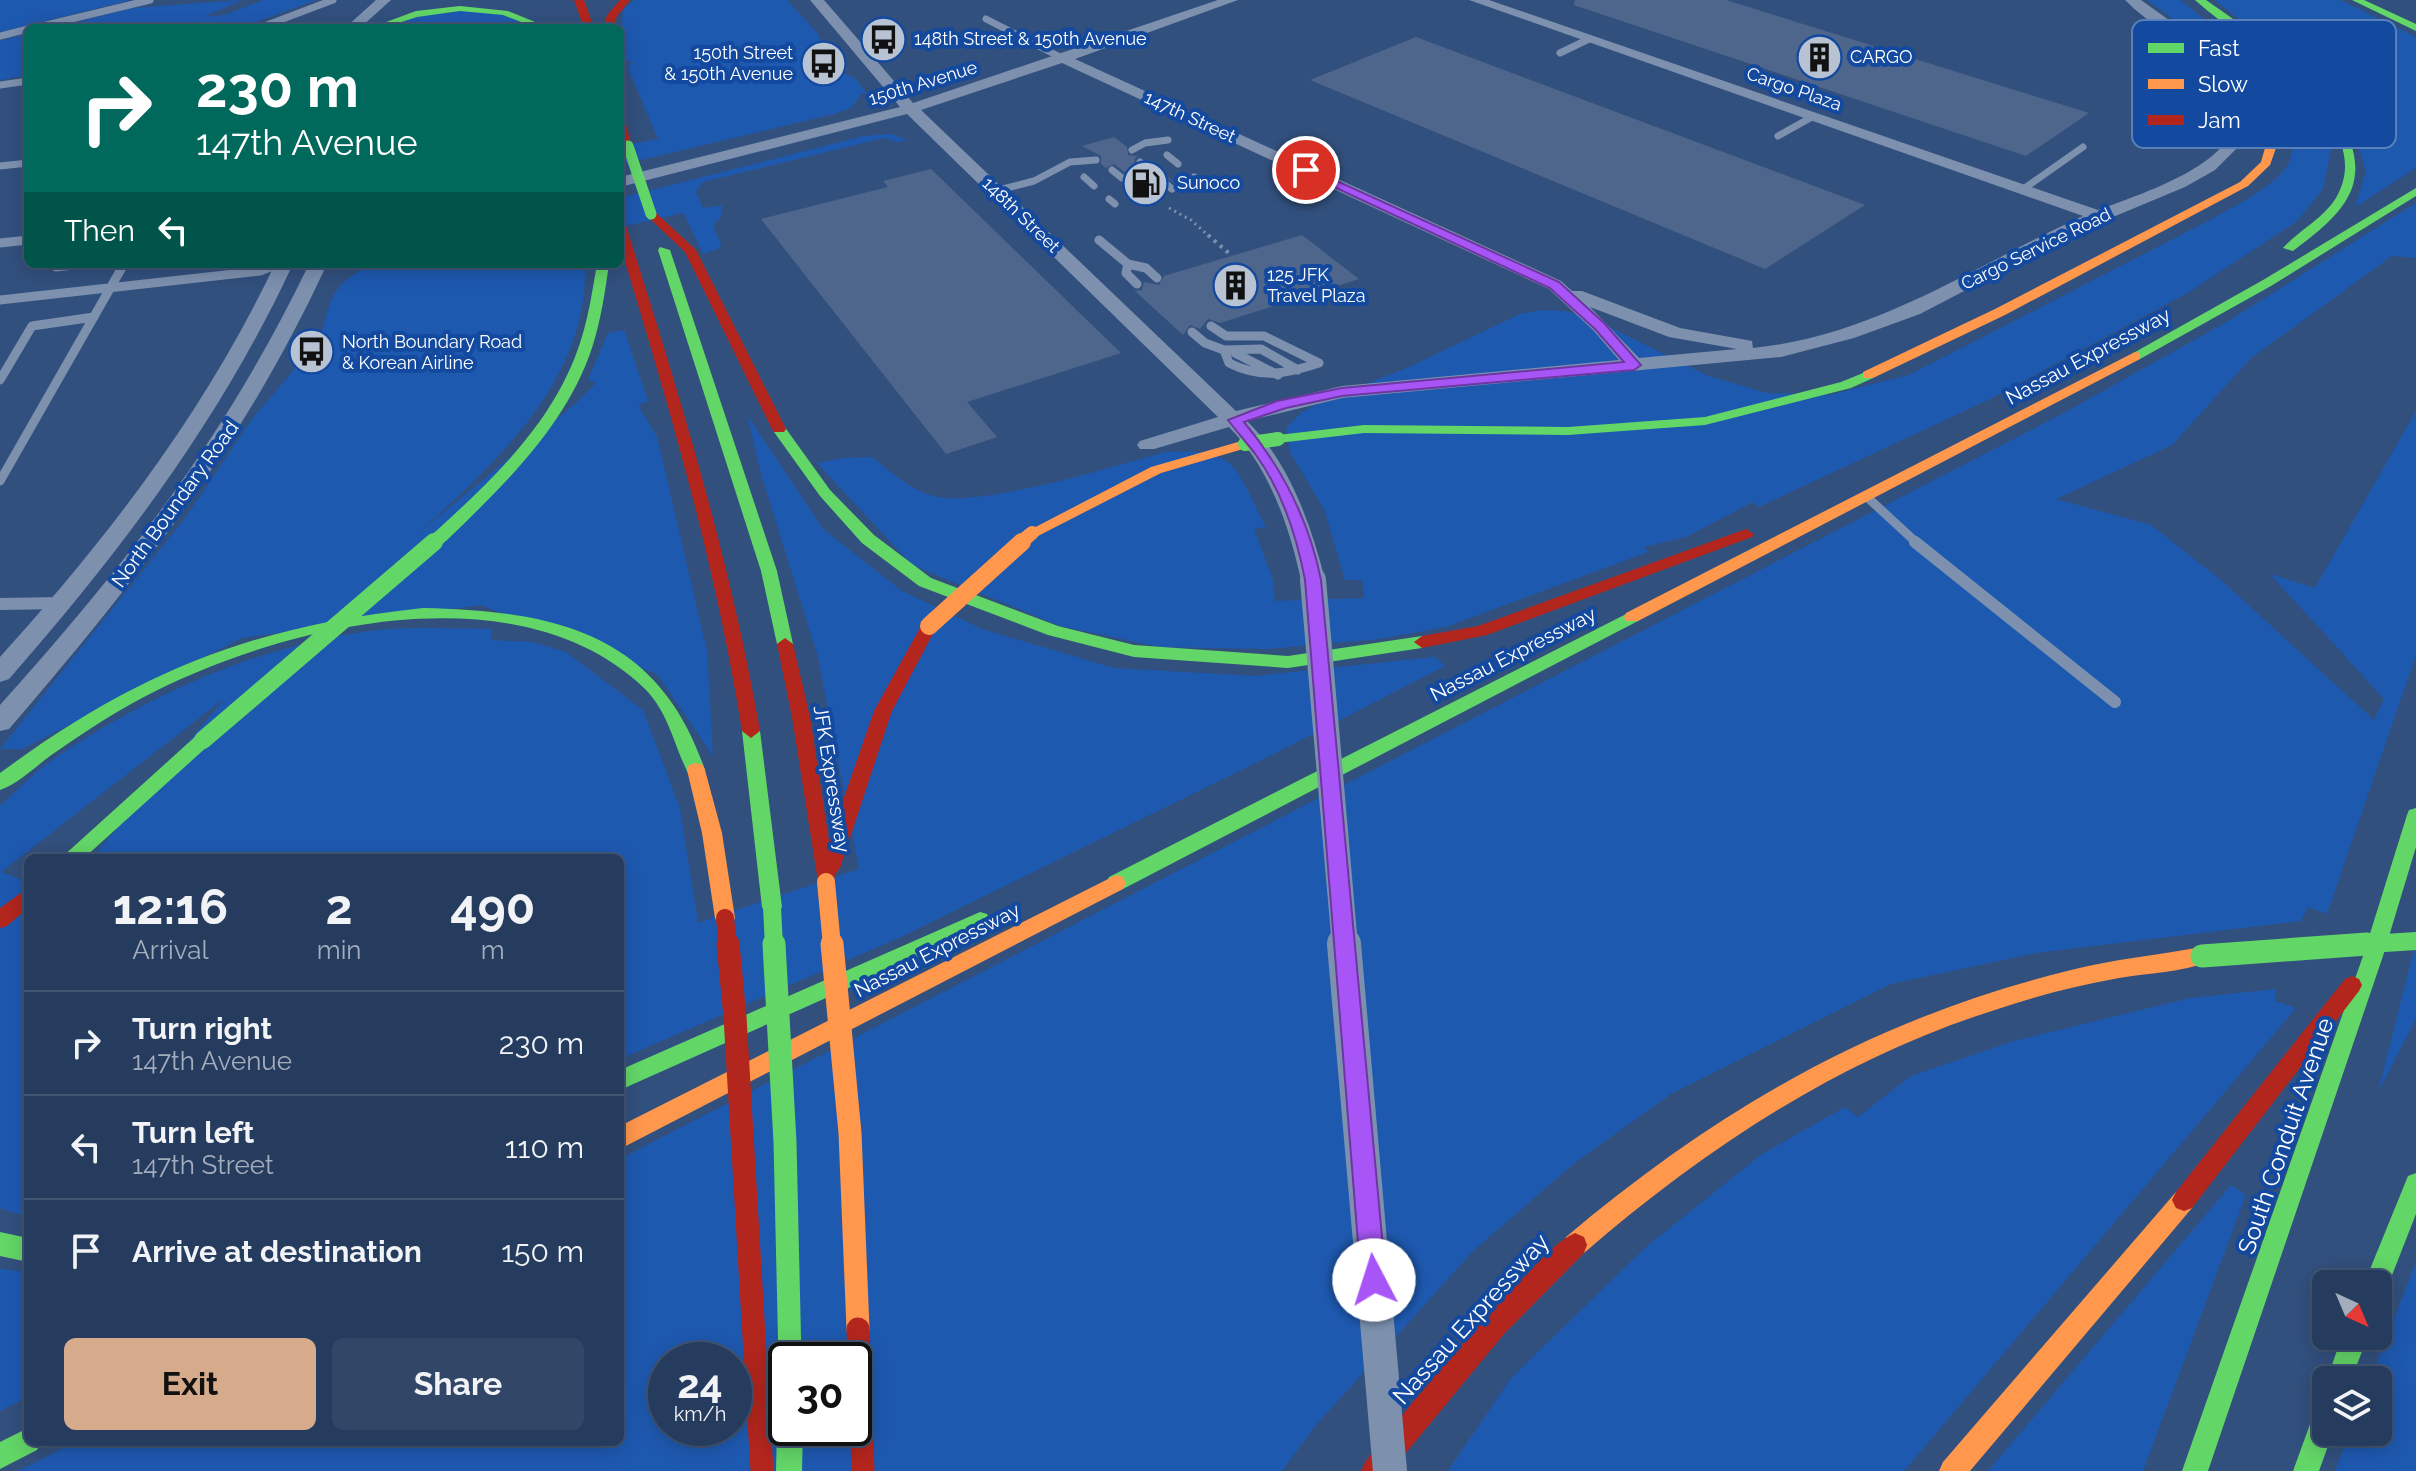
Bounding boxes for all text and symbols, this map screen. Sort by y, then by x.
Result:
bus stop icon: 148th Street & 150th Avenue [859,15,907,63]
legend [2132,20,2396,148]
place label: 148th Street & 150th Avenue [914,28,1147,49]
building icon: CARGO [1795,33,1843,81]
text: Fast [2198,35,2240,61]
bus stop icon: 150th Street & 150th Avenue [800,39,848,87]
place label: 150th Street & 150th Avenue [664,42,793,84]
place label: CARGO [1850,46,1913,67]
text: 230 m [196,54,359,120]
icon: right [64,56,168,160]
street label: 150th Avenue [866,56,980,109]
street label: Cargo Plaza [1744,62,1844,115]
text: Slow [2198,71,2248,97]
street label: 147th Street [1141,86,1239,147]
text: Jam [2198,107,2241,133]
text: 147th Avenue [196,121,418,163]
pin [1272,136,1340,204]
icon: arrive [1284,148,1328,192]
fuel station icon: Sunoco [1122,159,1170,207]
place label: Sunoco [1177,172,1241,193]
street label: 148th Street [978,173,1064,257]
street label: Cargo Service Road [1957,203,2114,294]
icon: left [151,208,195,252]
text: Then [64,213,135,248]
building icon: 125 JFK Travel Plaza [1212,261,1260,309]
place label: 125 JFK Travel Plaza [1267,264,1366,306]
street label: Nassau Expressway [2002,302,2175,410]
bus stop icon: North Boundary Road & Korean Airline [287,328,335,376]
place label: North Boundary Road & Korean Airline [342,331,522,373]
street label: North Boundary Road [106,416,244,592]
street label: Nassau Expressway [1426,602,1600,706]
street label: JFK Expressway [809,704,856,854]
text: 12:16 [113,879,228,935]
text: 2 [326,879,353,935]
text: 490 [450,879,535,935]
street label: Nassau Expressway [850,898,1024,1002]
text: Arrival [132,935,209,965]
text: min [317,935,362,965]
text: m [481,935,505,965]
text: Turn right [132,1011,272,1046]
street label: South Conduit Avenue [2231,1014,2340,1258]
icon: right [64,1021,108,1065]
text: 230 m [499,1026,584,1061]
text: 147th Avenue [132,1046,292,1076]
text: Turn left [132,1115,254,1150]
icon: left [64,1125,108,1169]
text: 110 m [505,1130,584,1165]
text: 147th Street [132,1150,274,1180]
street label: Nassau Expressway [1386,1227,1555,1410]
icon: arrive [64,1229,108,1273]
text: Arrive at destination [132,1234,422,1269]
text: 150 m [501,1234,584,1269]
position arrow [1332,1238,1416,1322]
north arrow [2312,1270,2392,1350]
map controls [2312,1270,2392,1446]
button: Exit [64,1338,316,1430]
button: Share [332,1338,584,1430]
speed limit sign: 30 [768,1342,872,1446]
text: 24 [677,1360,723,1407]
button: layers [2312,1366,2392,1446]
text: km/h [674,1402,726,1426]

